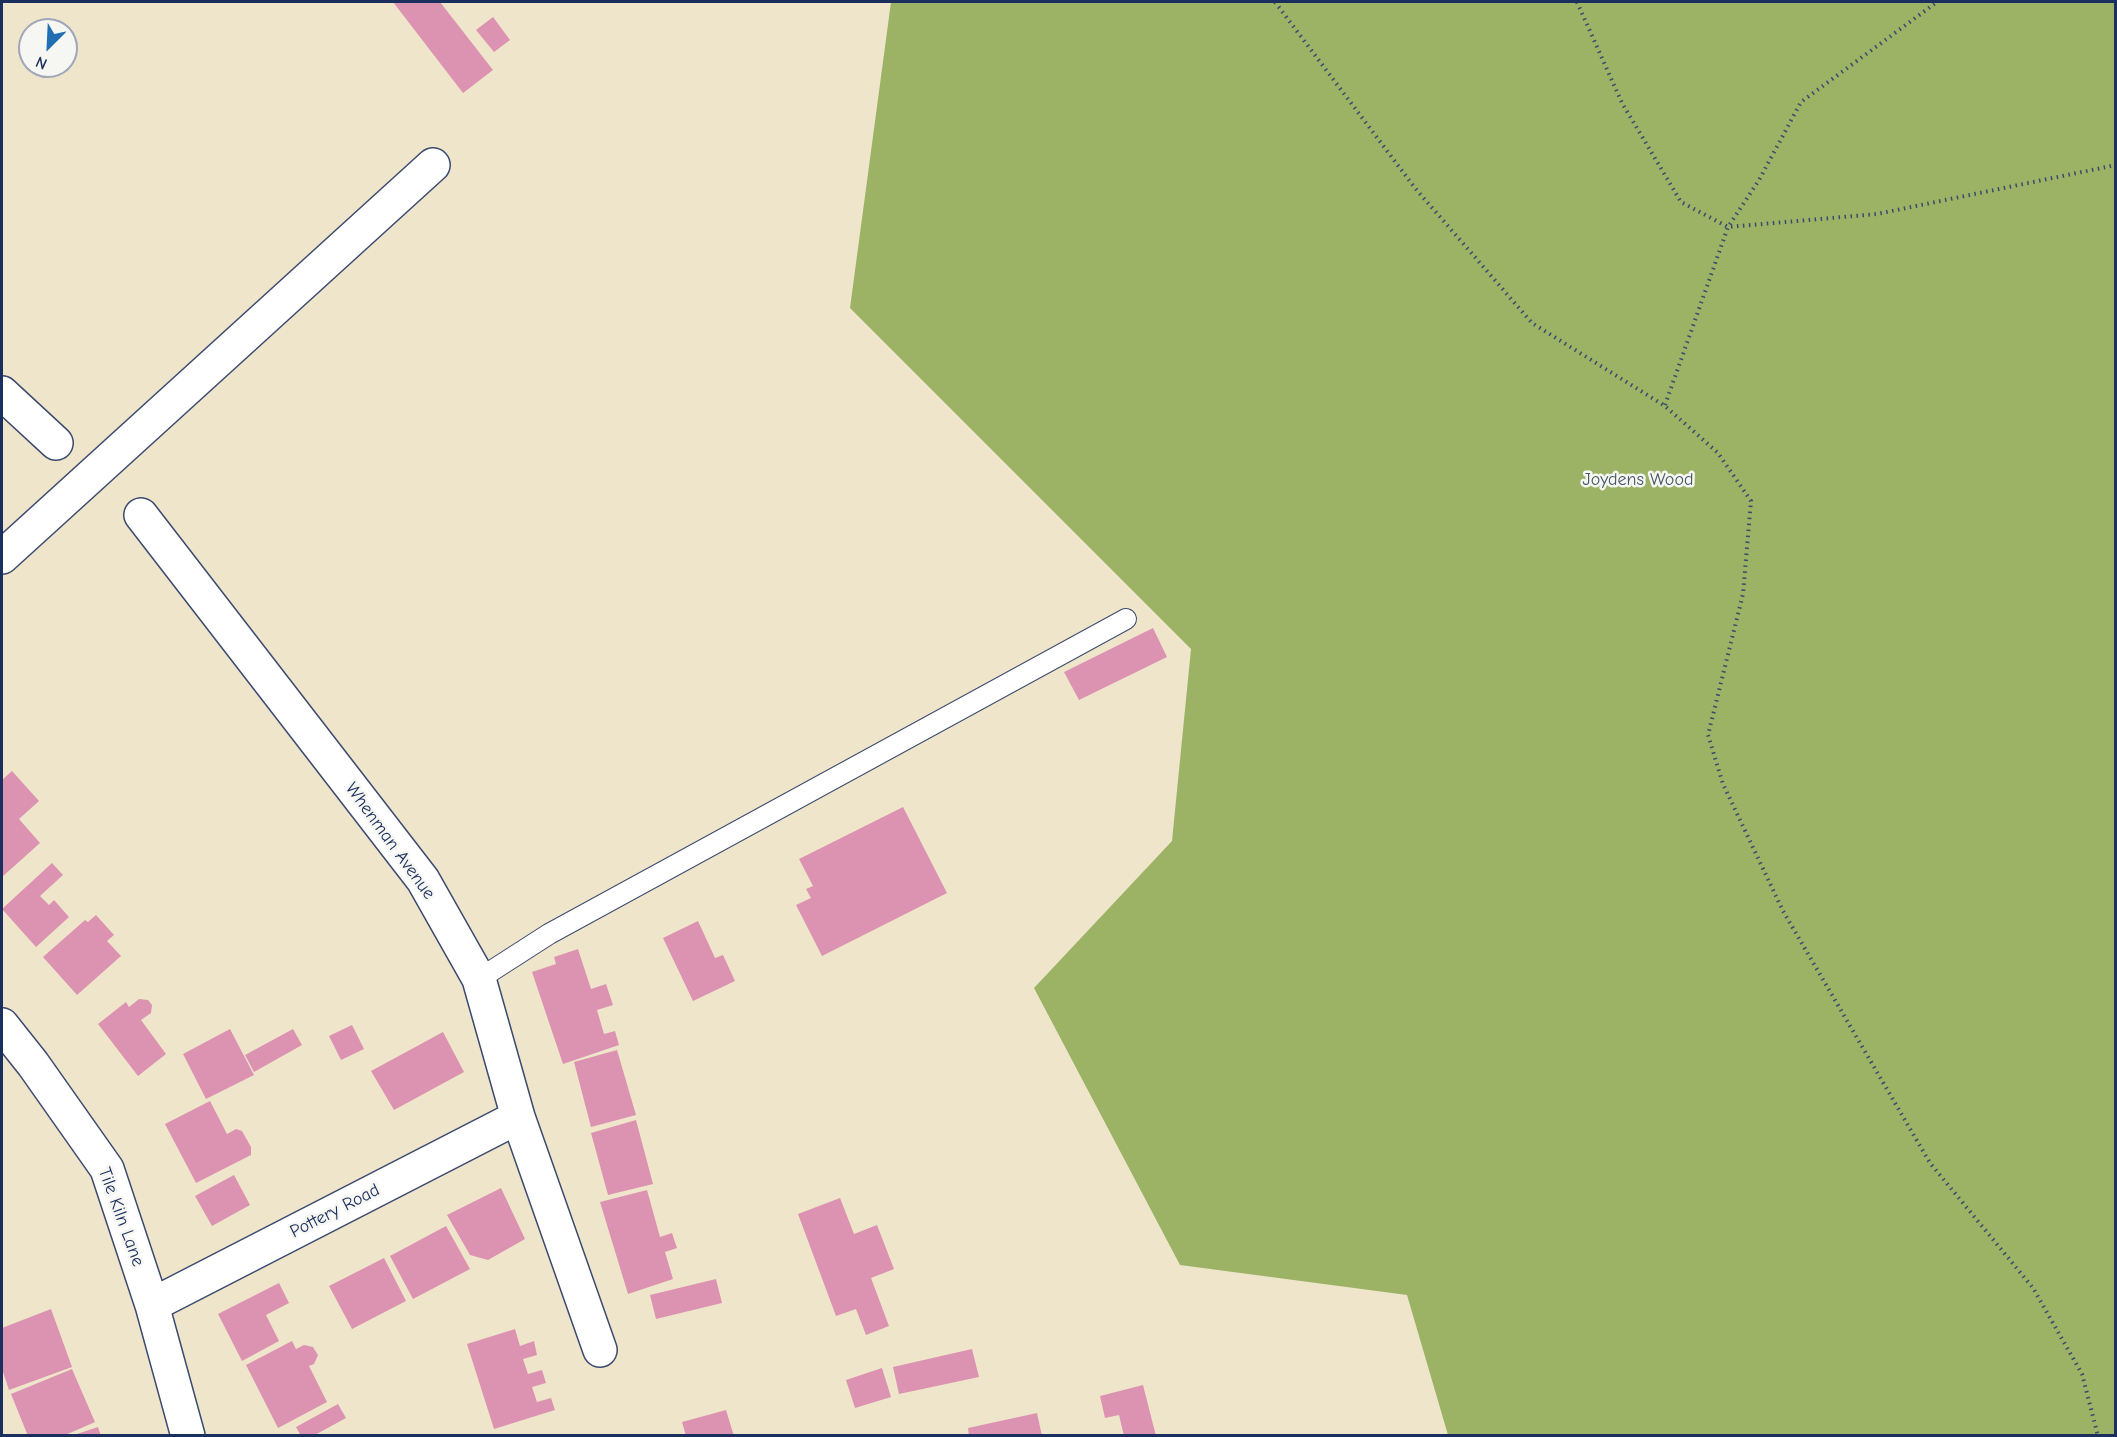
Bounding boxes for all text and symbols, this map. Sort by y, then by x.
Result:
north arrow [18,18,78,78]
text: N [33,52,50,73]
park label: Joydens Wood [1583,469,1693,491]
street label: Whenman Avenue [340,778,440,904]
street label: Tile Kiln Lane [93,1165,149,1269]
street label: Pottery Road [287,1179,383,1243]

